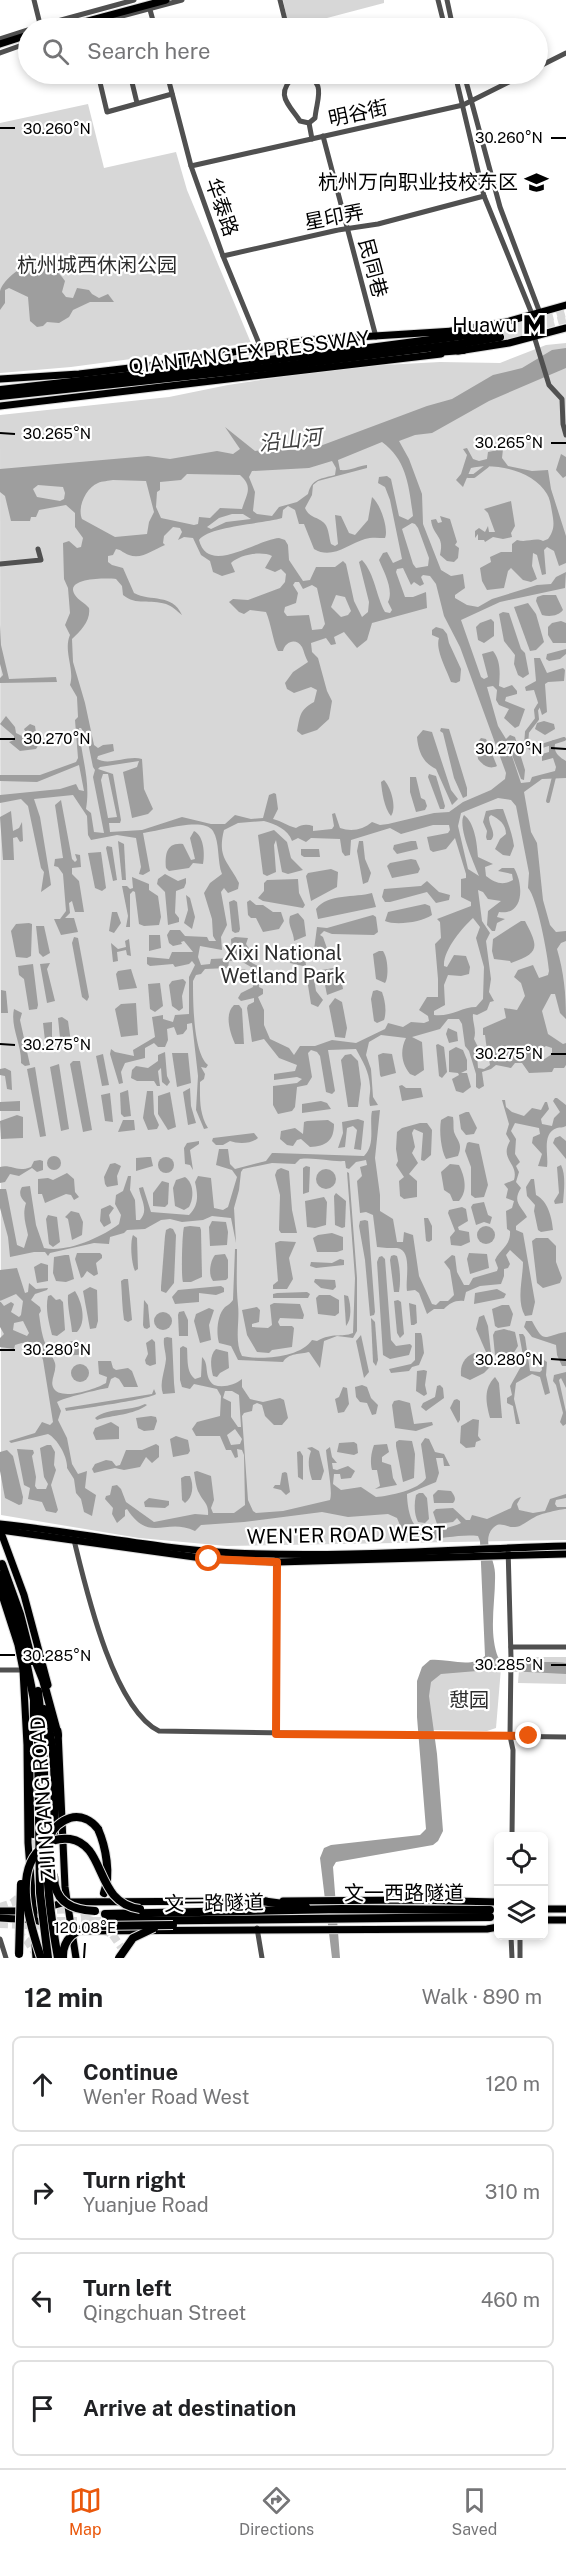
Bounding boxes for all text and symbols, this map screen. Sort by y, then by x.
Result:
search box [18,18,548,84]
icon: search [39,35,72,68]
text: Search here [87,38,211,64]
street label: 明谷街 [326,95,390,131]
text: 30.260°N [23,120,91,137]
text: 30.260°N [475,129,543,146]
school or university icon: 杭州万向职业技校东区 [523,169,549,195]
place label: 杭州万向职业技校东区 [318,170,518,194]
street label: 华泰路 [201,175,243,239]
street label: 星印弄 [302,199,366,235]
street label: 民同巷 [354,236,392,300]
park label: 杭州城西休闲公园 [17,253,177,277]
metro station icon: Huawu [522,312,548,338]
place label: Huawu [452,313,517,337]
street label: QIANTANG EXPRESSWAY [127,325,371,379]
water label: 沿山河 [257,424,327,456]
text: 30.265°N [23,425,91,442]
text: 30.265°N [475,434,543,451]
text: 30.270°N [23,730,91,747]
text: 30.270°N [475,740,543,757]
park label: Xixi National Wetland Park [221,941,345,988]
text: 30.275°N [23,1036,91,1053]
text: 30.275°N [475,1045,543,1062]
text: 30.280°N [23,1341,91,1358]
text: 30.280°N [475,1351,543,1368]
street label: WEN'ER ROAD WEST [246,1521,446,1549]
route start [195,1545,221,1571]
text: 30.285°N [23,1647,91,1664]
text: 30.285°N [475,1656,543,1673]
park label: 憇园 [449,1688,489,1712]
street label: ZIJINGANG ROAD [25,1715,61,1883]
route end [515,1722,541,1748]
map controls [494,1832,548,1940]
button: locate [494,1832,548,1886]
street label: 文一西路隧道 [344,1881,464,1905]
button: layers [494,1886,548,1940]
street label: 文一路隧道 [164,1890,264,1916]
text: 120.08°E [54,1919,116,1936]
text: 12 min [24,1982,103,2013]
text: Walk · 890 m [422,1985,542,2009]
text: Continue [83,2059,178,2085]
icon: ahead [26,2068,59,2101]
text: 120 m [486,2072,540,2096]
text: Wen'er Road West [83,2085,250,2109]
text: Turn right [83,2167,186,2193]
icon: right [26,2176,59,2209]
text: 310 m [485,2180,540,2204]
text: Yuanjue Road [83,2193,209,2217]
text: Turn left [83,2275,172,2301]
icon: left [26,2284,59,2317]
text: 460 m [481,2288,540,2312]
text: Qingchuan Street [83,2301,246,2325]
icon: arrive [26,2392,59,2425]
text: Arrive at destination [83,2395,296,2421]
tab: Map [69,2484,102,2539]
tab: Directions [239,2484,314,2539]
tab: Saved [452,2484,497,2539]

